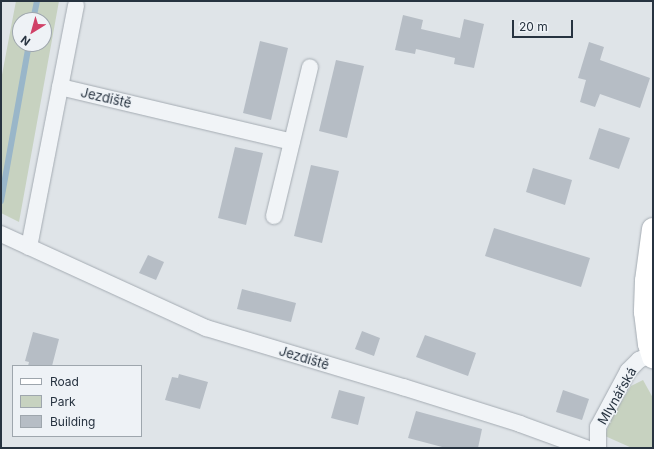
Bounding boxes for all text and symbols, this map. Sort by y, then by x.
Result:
north arrow [12,12,52,52]
scale bar [514,12,575,38]
text: 20 m [519,19,548,34]
text: N [18,33,33,49]
street label: Jezdiště [79,85,133,111]
street label: Jezdiště [277,343,331,373]
legend [12,365,142,437]
street label: Mlynářská [594,365,640,427]
text: Road [50,374,79,389]
text: Park [50,394,76,409]
text: Building [50,414,95,429]

